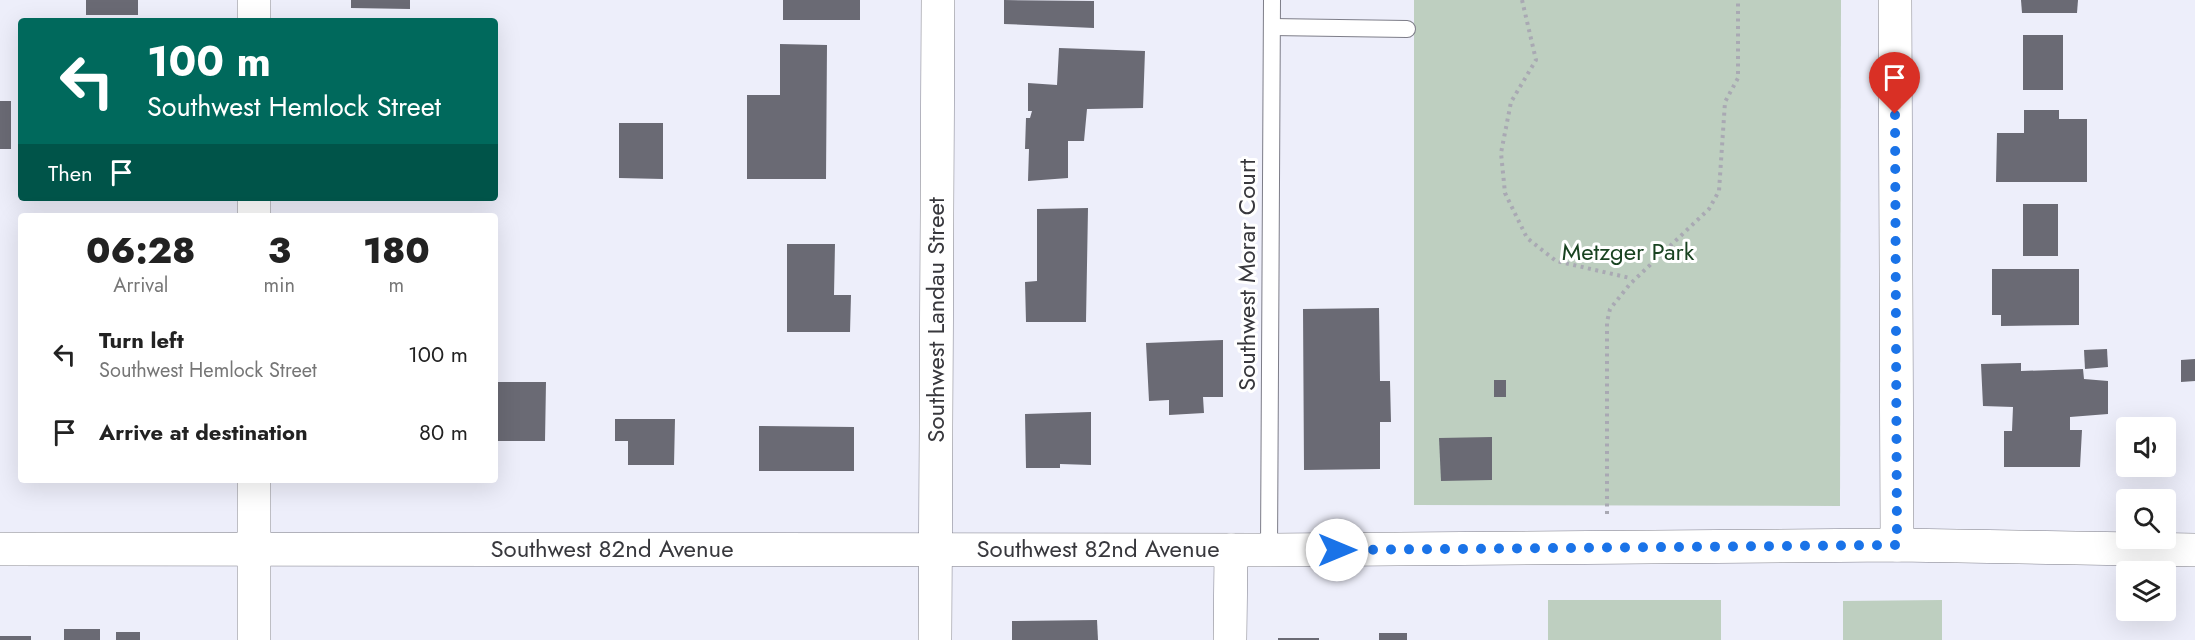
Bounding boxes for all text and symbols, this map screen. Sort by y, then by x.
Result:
text: 100 m [147,31,271,92]
icon: left [48,42,126,120]
pin [1869,52,1920,114]
icon: arrive [1878,61,1911,94]
text: Southwest Hemlock Street [147,87,441,126]
icon: arrive [105,156,138,189]
text: Then [48,157,93,189]
street label: Southwest Morar Court [1229,159,1264,391]
street label: Southwest Landau Street [918,197,953,443]
text: 06:28 [86,224,196,276]
text: 3 [268,224,291,276]
text: 180 [363,224,430,276]
park label: Metzger Park [1562,234,1695,269]
text: Arrival [113,271,168,300]
text: min [264,271,295,300]
text: m [389,271,404,300]
text: Turn left [99,324,184,356]
icon: left [48,338,81,371]
text: 100 m [408,338,468,370]
text: Southwest Hemlock Street [99,356,317,385]
icon: arrive [48,416,81,449]
text: Arrive at destination [99,416,308,448]
text: 80 m [419,416,468,448]
map controls [2116,417,2176,621]
button: sound [2116,417,2176,477]
button: search [2116,489,2176,549]
position arrow [1305,518,1369,582]
street label: Southwest 82nd Avenue [490,531,734,566]
street label: Southwest 82nd Avenue [976,531,1220,566]
button: layers [2116,561,2176,621]

